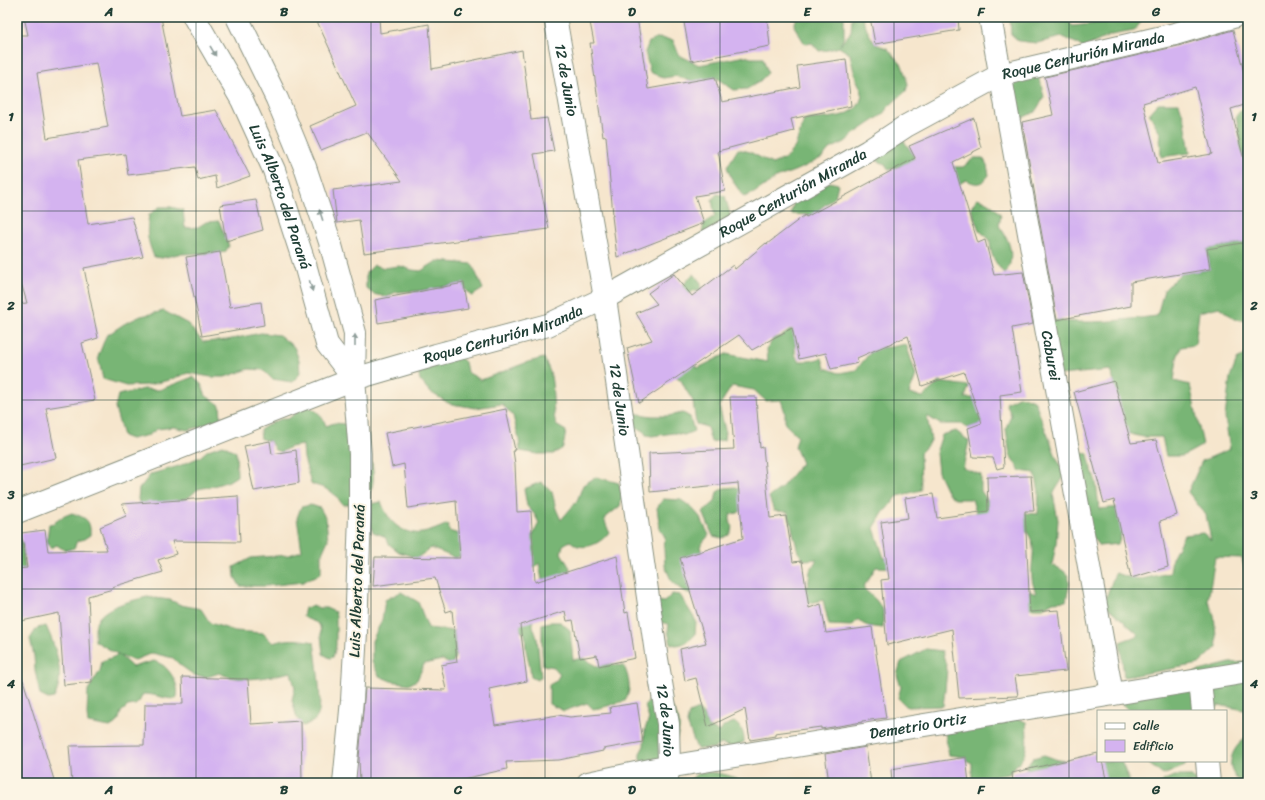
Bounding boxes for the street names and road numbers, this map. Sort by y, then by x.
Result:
street label: Roque Centurión Miranda [999,24,1168,87]
street label: 12 de Junio [547,42,586,119]
street label: Luis Alberto del Paraná [242,120,319,273]
street label: Roque Centurión Miranda [714,141,872,245]
street label: Roque Centurión Miranda [420,297,588,371]
street label: Caburei [1034,328,1068,384]
street label: 12 de Junio [601,361,638,438]
street label: Luis Alberto del Paraná [341,503,373,658]
street label: 12 de Junio [648,682,682,757]
street label: Demetrio Ortiz [868,705,969,747]

